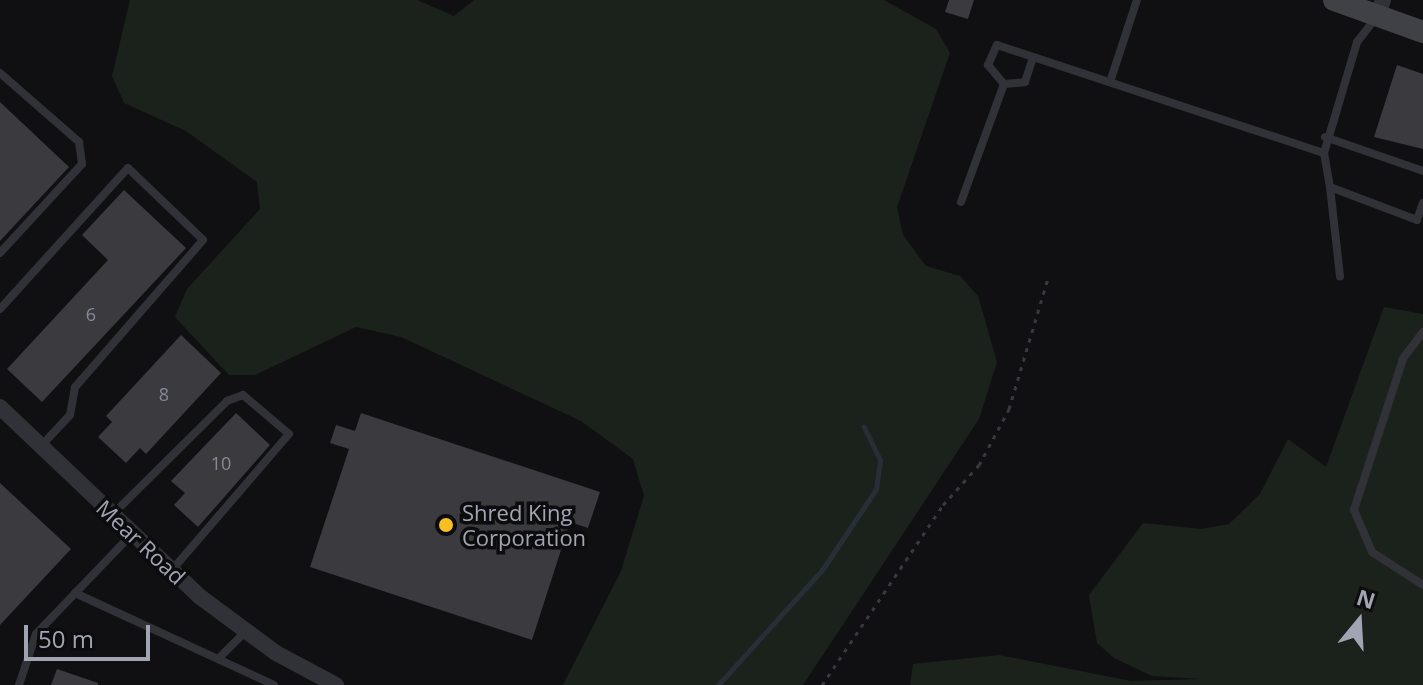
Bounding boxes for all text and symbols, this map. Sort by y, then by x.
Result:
house number: 6 [86,303,96,325]
house number: 8 [159,383,169,405]
house number: 10 [211,452,231,474]
street label: Mear Road [91,494,191,590]
place label: Shred King Corporation [462,499,586,550]
marker: Shred King Corporation [437,516,455,534]
north arrow [1319,581,1399,661]
text: N [1353,581,1380,615]
scale bar [28,609,154,659]
text: 50 m [38,622,94,655]

